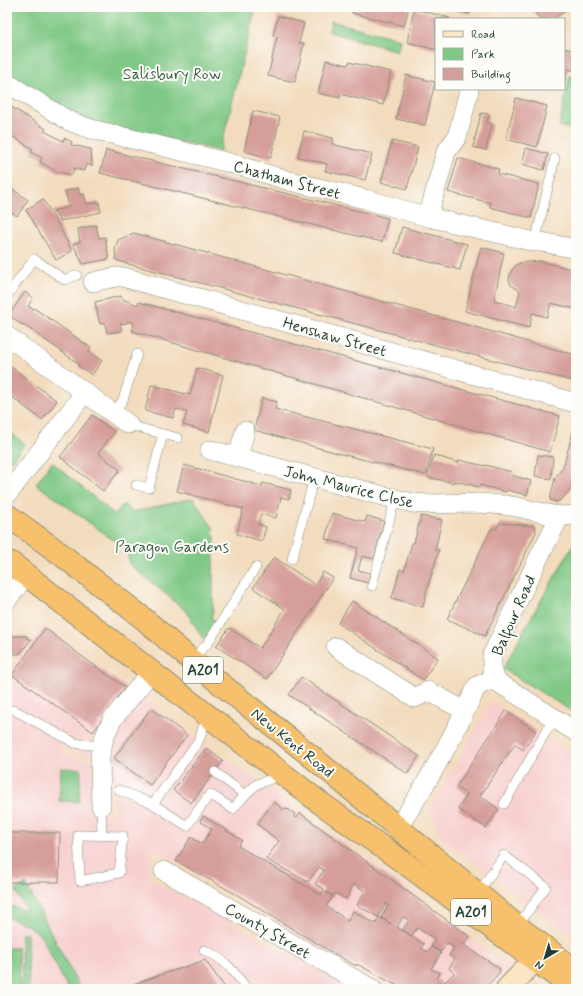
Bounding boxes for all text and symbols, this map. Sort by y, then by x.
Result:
legend [435,18,565,90]
text: Road [471,27,495,43]
text: Park [471,47,495,63]
park label: Salisbury Row [123,64,222,85]
text: Building [471,67,511,84]
street label: Chatham Street [231,156,342,205]
street label: Henshaw Street [280,313,389,362]
street label: John Maurice Close [282,461,416,514]
park label: Paragon Gardens [115,537,229,559]
street label: Balfour Road [487,572,543,660]
road number: A201 [183,657,223,683]
street label: New Kent Road [246,703,338,783]
street label: County Street [221,898,314,964]
road number: A201 [451,899,491,925]
north arrow [525,938,565,978]
text: N [532,957,547,973]

